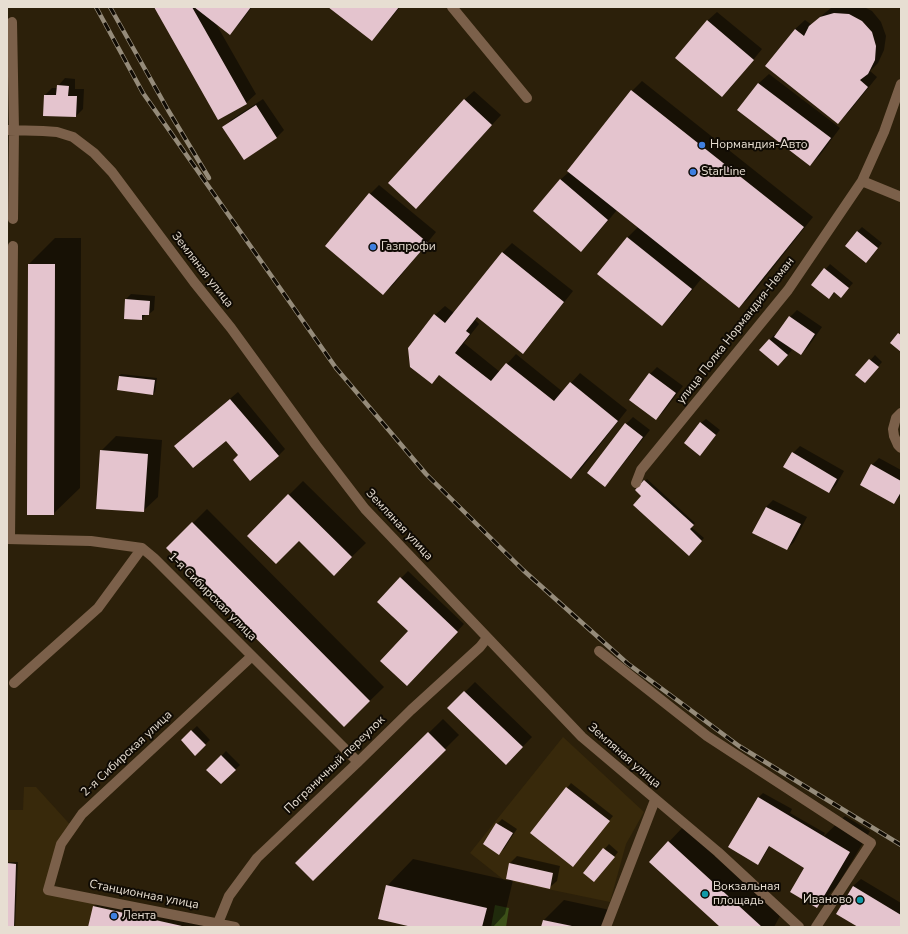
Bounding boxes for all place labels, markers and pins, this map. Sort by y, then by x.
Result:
place label: Нормандия-Авто [710,138,807,152]
marker: Нормандия-Авто [697,140,707,150]
place label: StarLine [701,165,746,179]
marker: StarLine [688,167,698,177]
place label: Газпрофи [381,240,436,254]
marker: Газпрофи [368,242,378,252]
place label: Вокзальная площадь [713,880,780,908]
marker: Вокзальная площадь [700,889,710,899]
place label: Иваново [803,893,852,907]
marker: Иваново [855,895,865,905]
place label: Лента [122,909,156,923]
marker: Лента [109,911,119,921]

